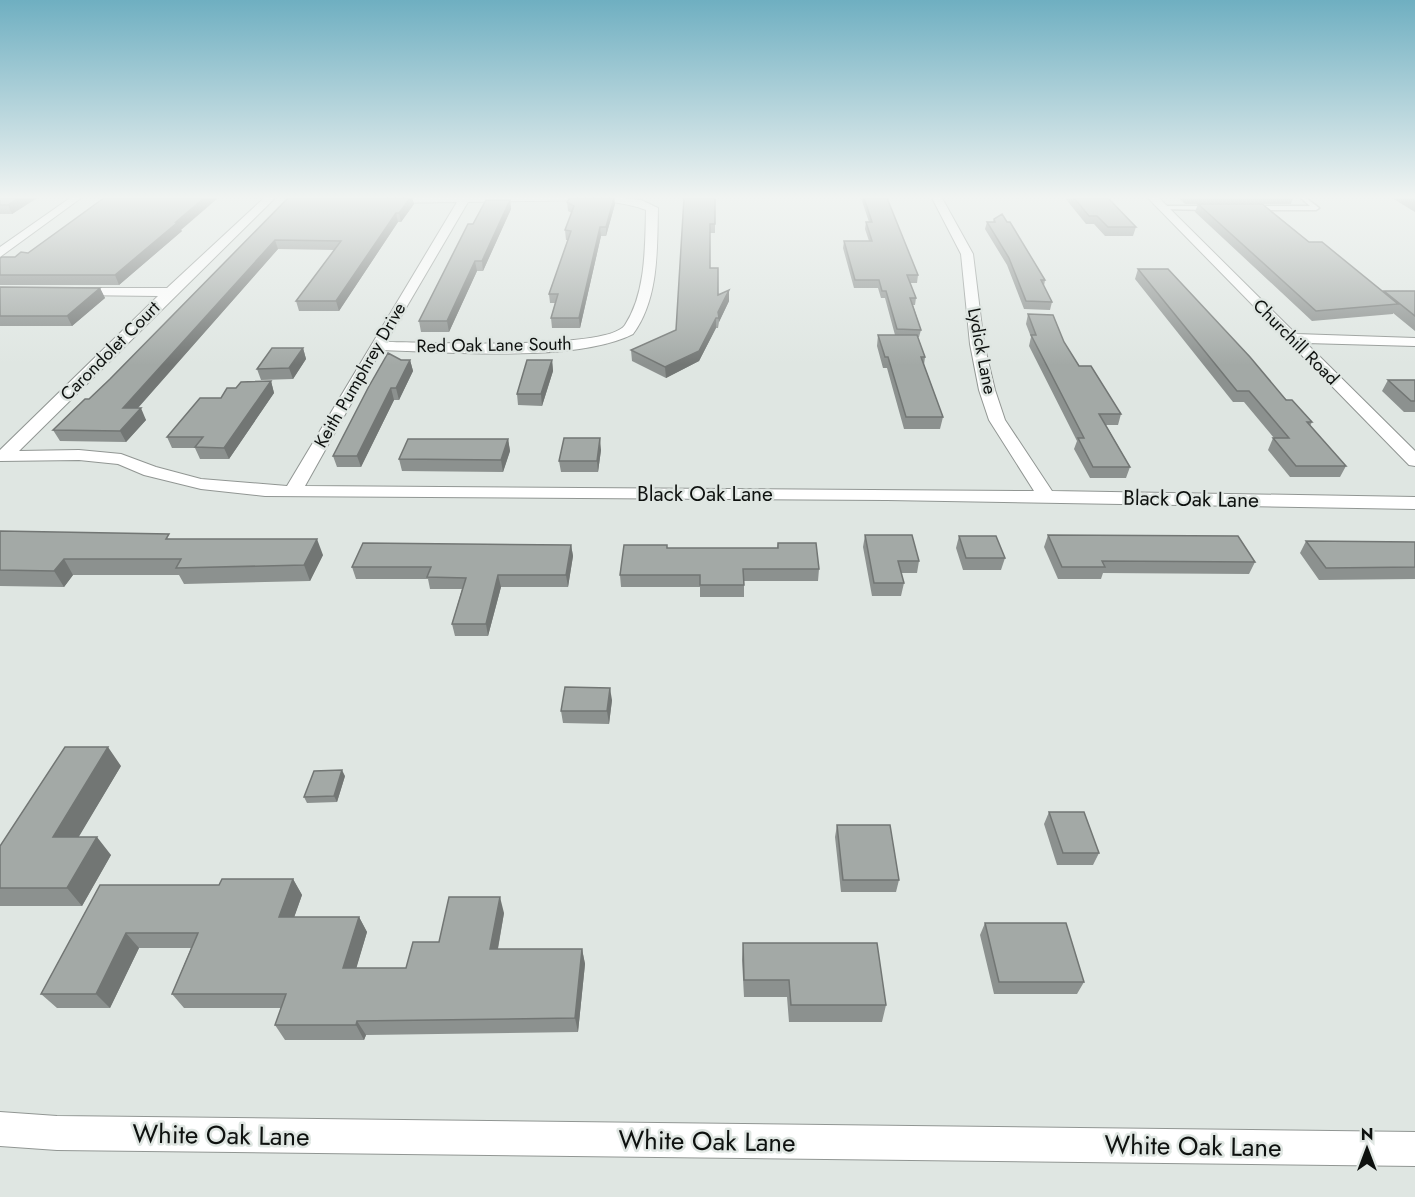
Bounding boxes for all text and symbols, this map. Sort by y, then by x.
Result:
street label: Churchill Road [1247,293,1345,391]
street label: Carondolet Court [54,295,166,407]
street label: Keith Pumphrey Drive [308,298,412,452]
street label: Lydick Lane [961,306,1003,396]
street label: Red Oak Lane South [416,331,572,359]
street label: Black Oak Lane [637,479,773,509]
street label: Black Oak Lane [1123,483,1259,515]
street label: White Oak Lane [132,1114,310,1156]
north arrow [1337,1119,1397,1179]
street label: White Oak Lane [618,1120,796,1162]
text: N [1361,1123,1373,1146]
street label: White Oak Lane [1104,1125,1282,1167]

